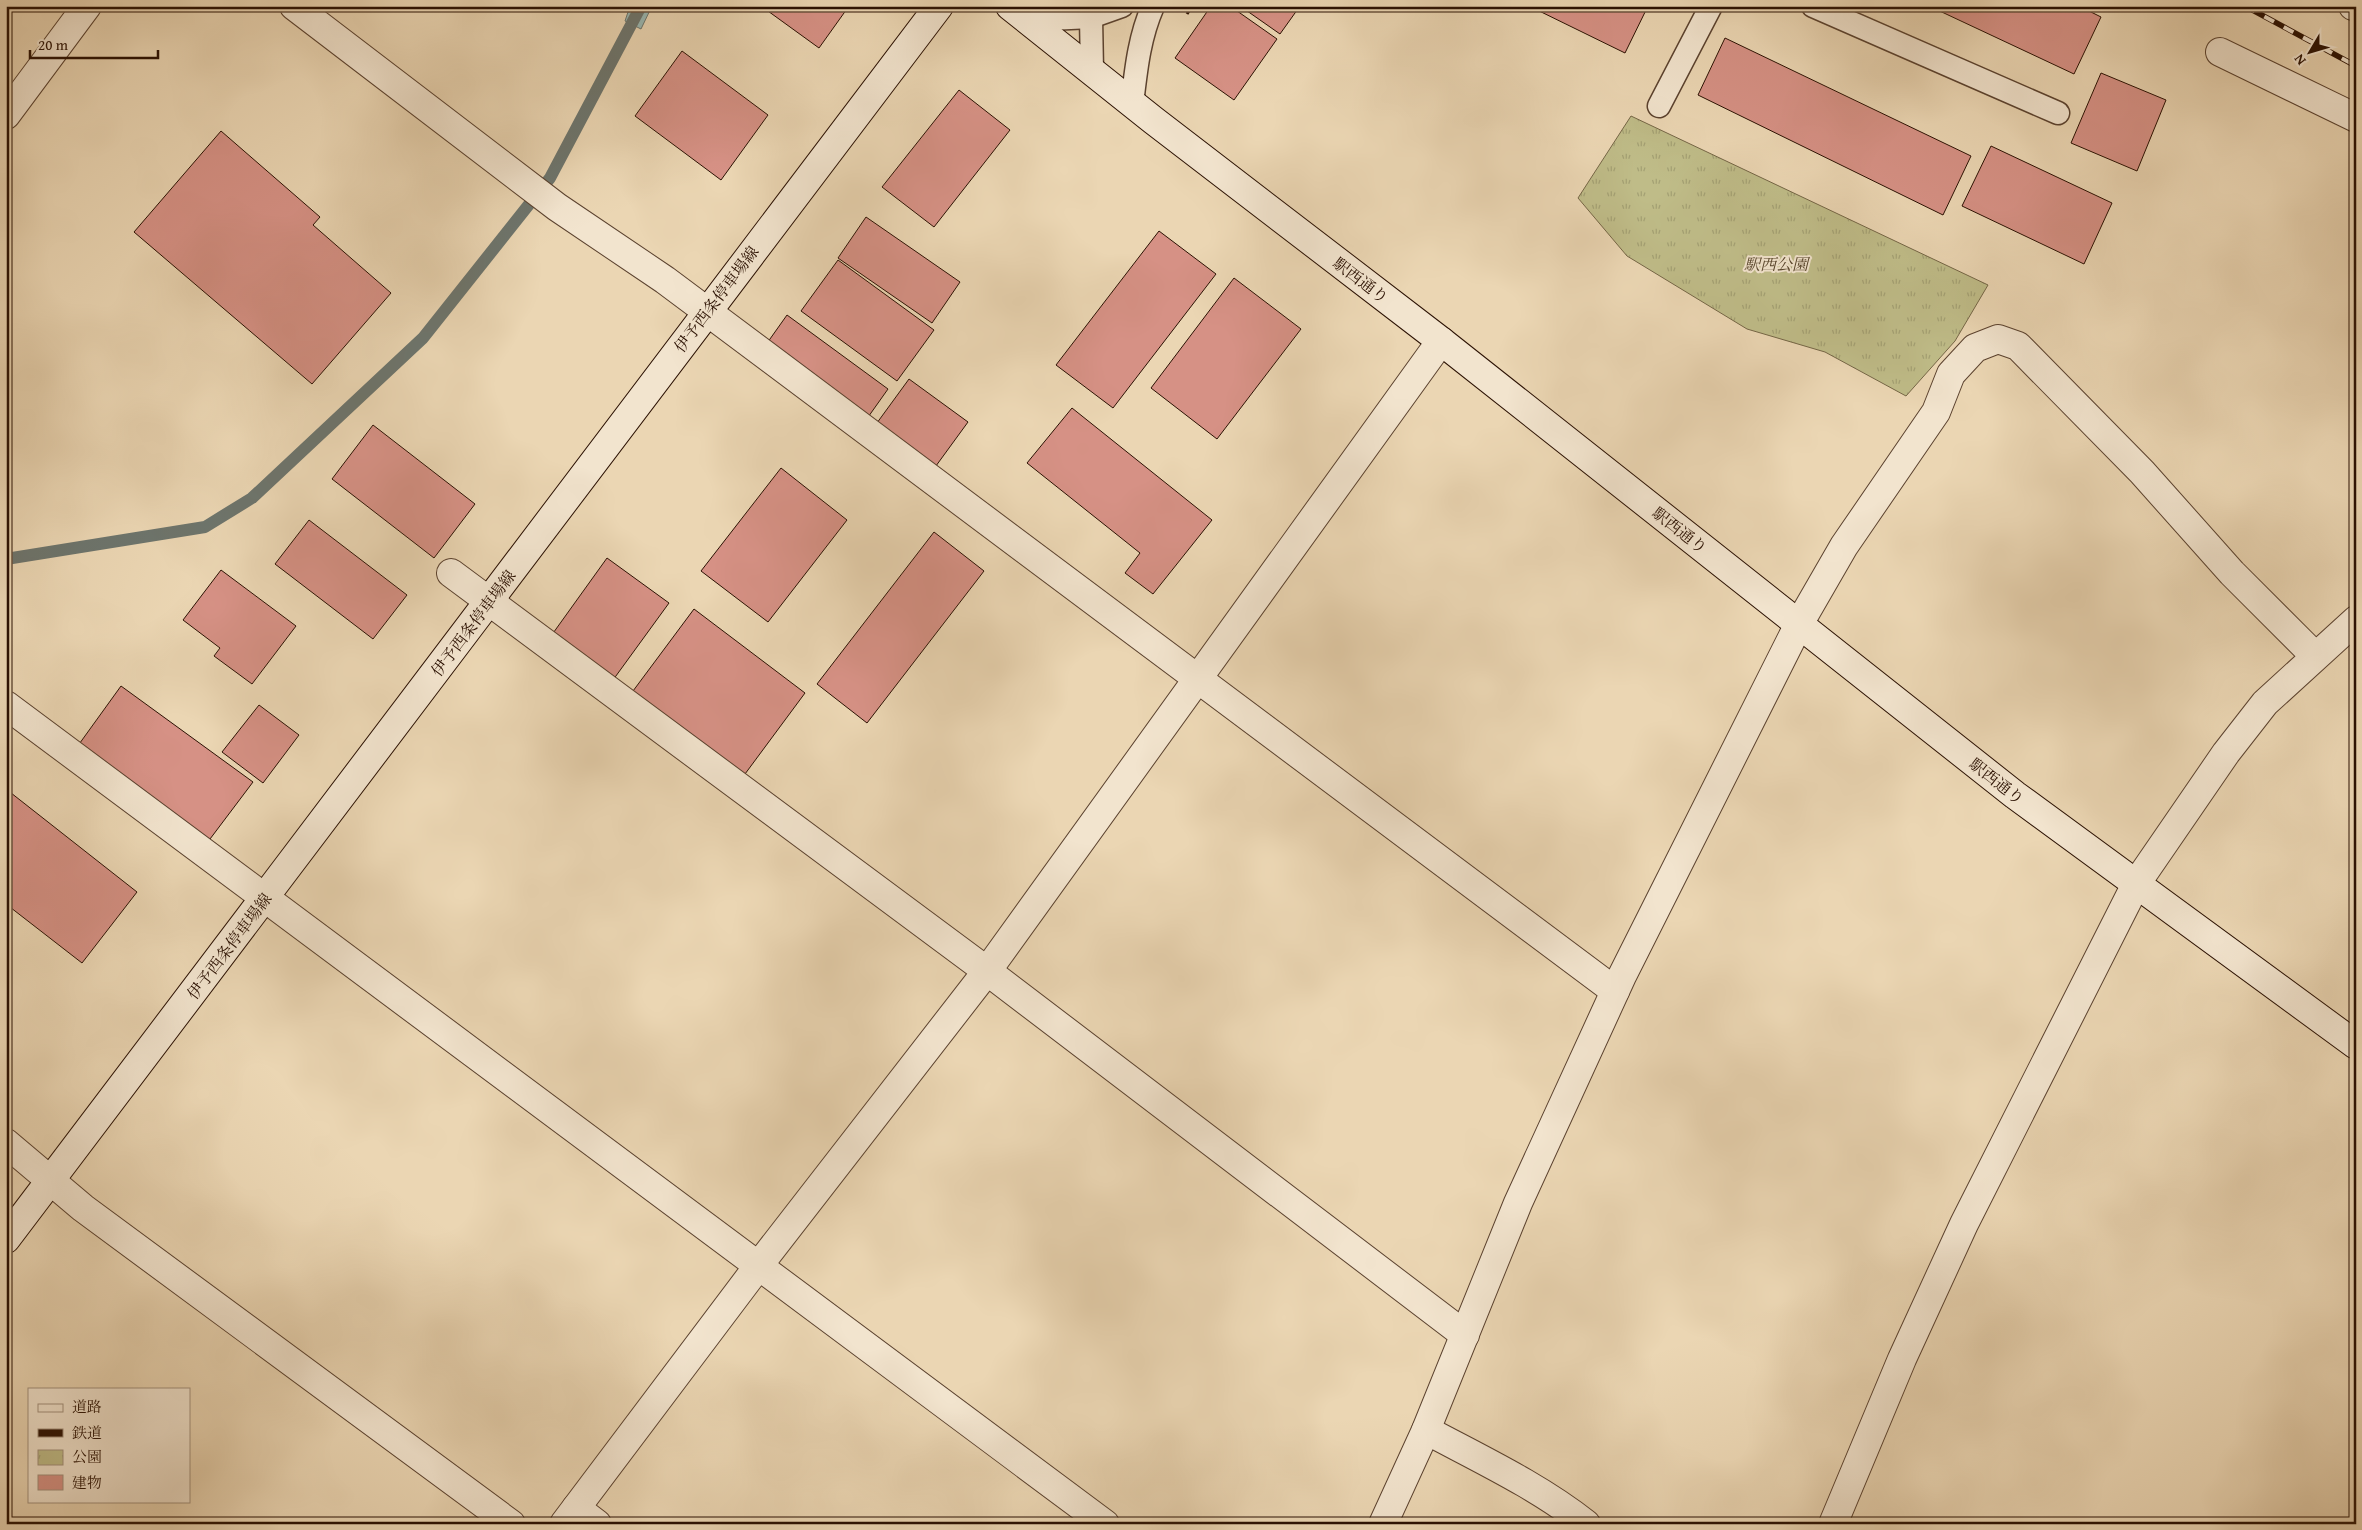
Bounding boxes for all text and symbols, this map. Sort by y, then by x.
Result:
scale bar [30,28,158,60]
north arrow [2284,28,2334,78]
text: 20 m [38,34,69,55]
text: N [2289,50,2311,70]
street label: 伊予西条停車場線 [668,241,764,357]
street label: 駅西通り [1328,251,1394,309]
park label: 駅西公園 [1744,252,1811,276]
street label: 駅西通り [1647,501,1713,559]
street label: 伊予西条停車場線 [425,565,521,681]
street label: 駅西通り [1964,752,2030,810]
street label: 伊予西条停車場線 [181,888,277,1004]
legend [28,1388,190,1502]
text: 道路 [72,1396,102,1417]
text: 鉄道 [72,1422,102,1443]
text: 公園 [72,1446,102,1467]
text: 建物 [72,1472,102,1493]

